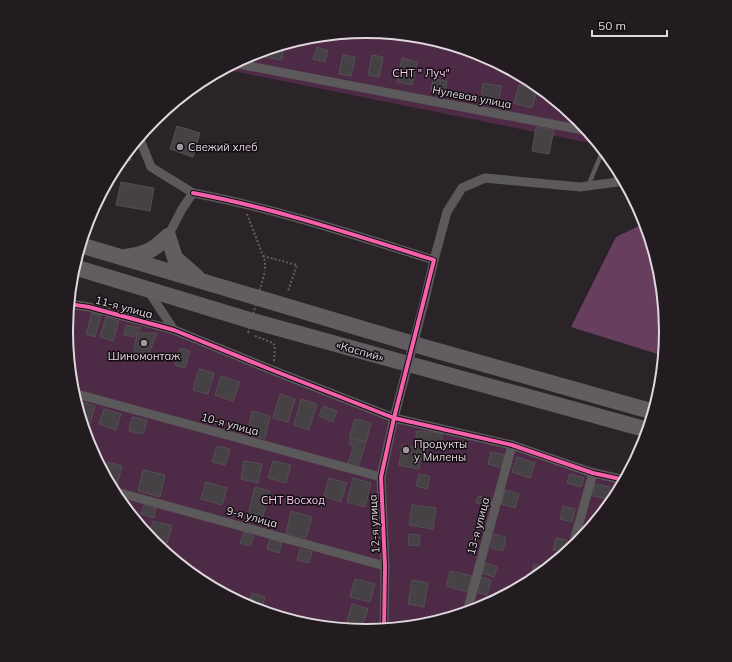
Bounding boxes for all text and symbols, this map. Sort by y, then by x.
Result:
scale bar [592,12,667,38]
text: 50 m [598,18,626,33]
park label: СНТ " Луч" [392,66,450,80]
street label: Нулевая улица [431,82,513,112]
place label: Свежий хлеб [188,140,258,154]
marker: Свежий хлеб [175,142,185,152]
street label: 11-я улица [94,293,154,321]
marker: Шиномонтаж [139,338,149,348]
street label: «Каспий» [335,338,386,364]
place label: Шиномонтаж [108,349,180,363]
street label: 10-я улица [200,410,260,438]
place label: Продукты у Милены [414,437,467,464]
marker: Продукты у Милены [401,445,411,455]
park label: СНТ Восход [261,493,325,507]
street label: 12-я улица [365,494,383,554]
street label: 13-я улица [464,496,492,556]
street label: 9-я улица [225,503,279,531]

